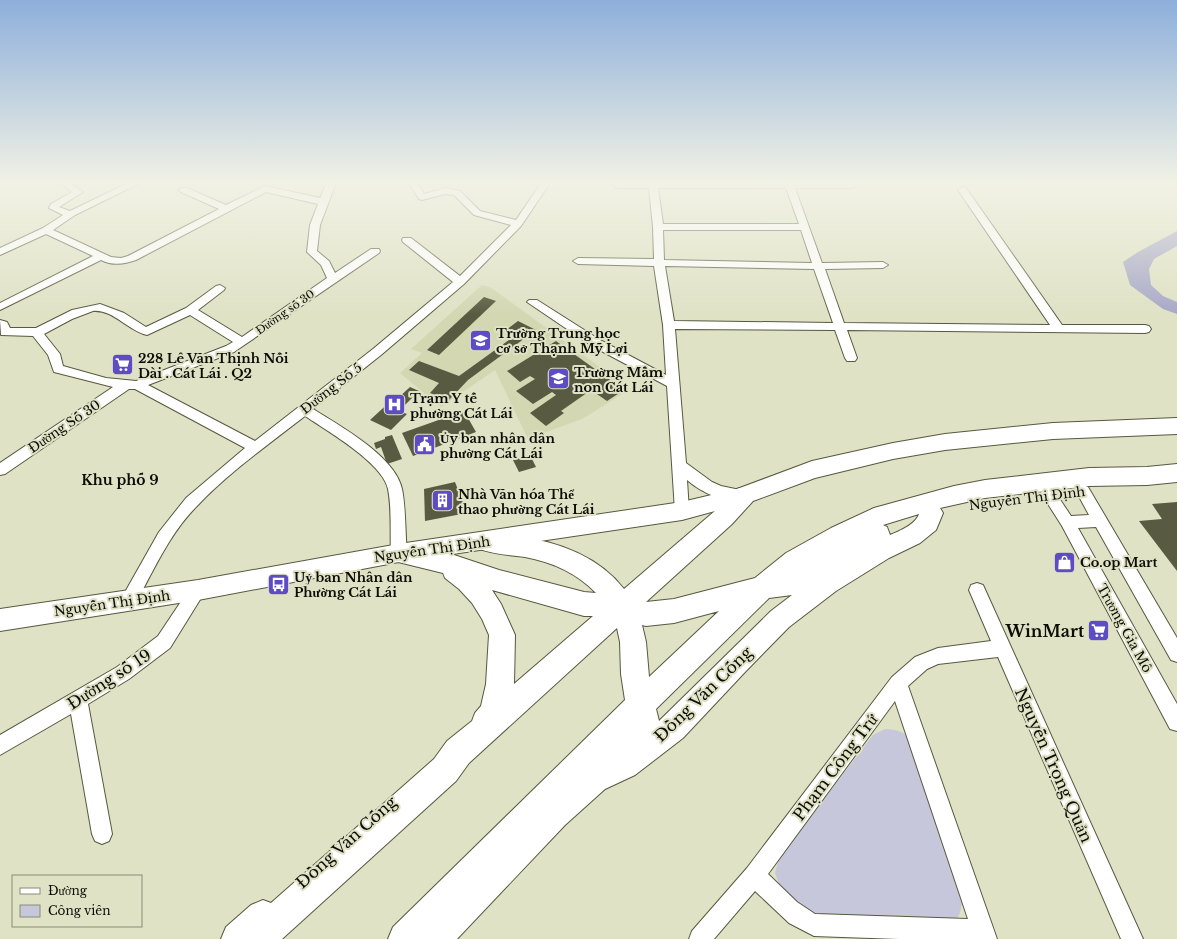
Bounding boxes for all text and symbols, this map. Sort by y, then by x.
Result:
street label: Đường số 30 [253,286,317,337]
place label: Trường Trung học cơ sở Thạnh Mỹ Lợi [496,325,628,357]
school or university icon: Trường Trung học cơ sở Thạnh Mỹ Lợi [467,327,493,353]
place label: 228 Lê Văn Thịnh Nối Dài . Cát Lái . Q2 [138,350,289,382]
supermarket icon: 228 Lê Văn Thịnh Nối Dài . Cát Lái . Q2 [110,352,136,378]
street label: Đường Số 5 [297,359,366,418]
place label: Trường Mầm non Cát Lái [574,364,664,396]
school or university icon: Trường Mầm non Cát Lái [545,366,571,392]
place label: Trạm Y tế phường Cát Lái [410,390,513,422]
hospital icon: Trạm Y tế phường Cát Lái [382,392,408,418]
street label: Đường Số 30 [25,396,104,457]
place label: Ủy ban nhân dân phường Cát Lái [440,430,556,462]
public building icon: Ủy ban nhân dân phường Cát Lái [412,432,438,458]
district label: Khu phố 9 [81,471,159,489]
street label: Nguyễn Thị Định [968,483,1086,514]
place label: Nhà Văn hóa Thể thao phường Cát Lái [458,486,595,518]
building icon: Nhà Văn hóa Thể thao phường Cát Lái [430,488,456,514]
street label: Nguyễn Thị Định [373,533,491,566]
shop icon: Co.op Mart [1051,549,1077,575]
place label: Co.op Mart [1080,554,1158,571]
place label: Uỷ ban Nhân dân Phường Cát Lái [294,569,413,601]
bus stop icon: Uỷ ban Nhân dân Phường Cát Lái [265,571,291,597]
street label: Trương Gia Mô [1093,581,1156,676]
street label: Nguyễn Thị Định [53,587,171,620]
supermarket icon: WinMart [1086,618,1112,644]
place label: WinMart [1005,621,1085,641]
street label: Đồng Văn Cống [650,642,756,746]
street label: Đường số 19 [63,644,155,714]
street label: Nguyễn Trọng Quản [1011,685,1097,845]
street label: Phạm Công Trứ [788,709,882,824]
street label: Đồng Văn Cống [292,791,401,892]
legend [12,875,142,927]
text: Đường [48,883,88,898]
text: Công viên [48,903,110,918]

